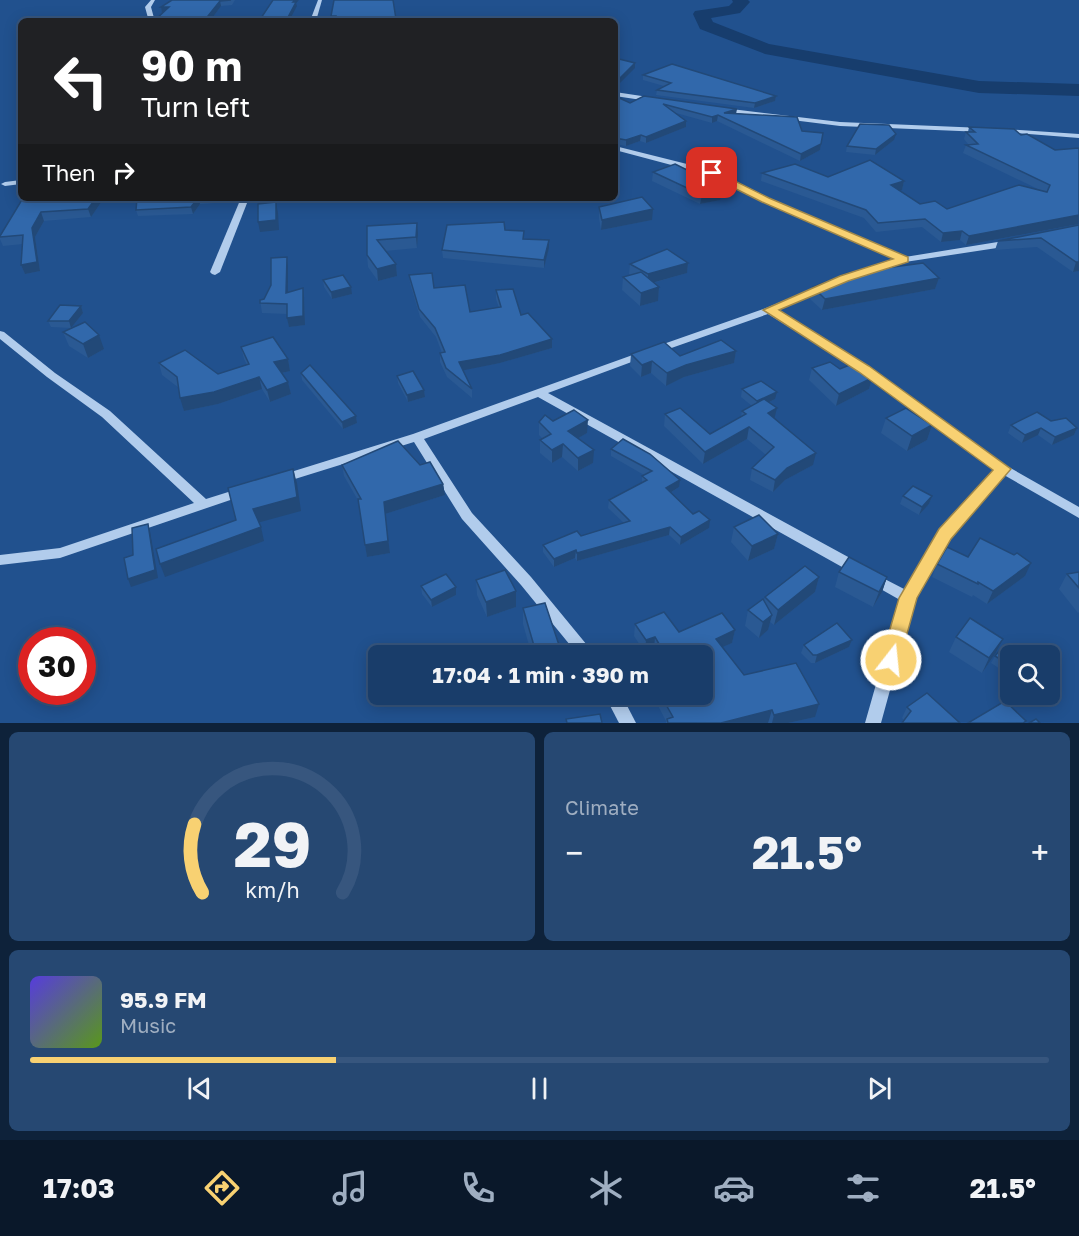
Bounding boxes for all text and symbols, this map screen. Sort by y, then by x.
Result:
text: 90 m [141,40,242,90]
icon: left [42,42,120,120]
text: Turn left [141,91,250,123]
pin [686,147,737,198]
icon: right [107,156,140,189]
icon: arrive [695,156,728,189]
text: Then [42,159,95,186]
speed limit sign: 30 [18,627,96,705]
position arrow [859,628,923,692]
map controls [1000,645,1060,705]
button: search [1000,645,1060,705]
text: 17:04 · 1 min · 390 m [432,661,649,688]
text: Climate [565,795,639,819]
text: 29 [233,806,311,881]
text: 21.5° [752,825,862,879]
text: − [565,833,583,872]
text: + [1031,833,1049,872]
text: km/h [245,878,299,904]
text: 95.9 FM [120,986,207,1013]
text: Music [120,1013,176,1037]
icon: previous [183,1072,216,1105]
icon: pause [523,1072,556,1105]
icon: next [863,1072,896,1105]
icon: directions [201,1167,243,1209]
icon: music [329,1167,371,1209]
icon: phone [457,1167,499,1209]
icon: climate [585,1167,627,1209]
icon: car [713,1167,755,1209]
icon: filters [842,1167,884,1209]
text: 17:03 [43,1172,114,1204]
text: 21.5° [970,1172,1036,1204]

